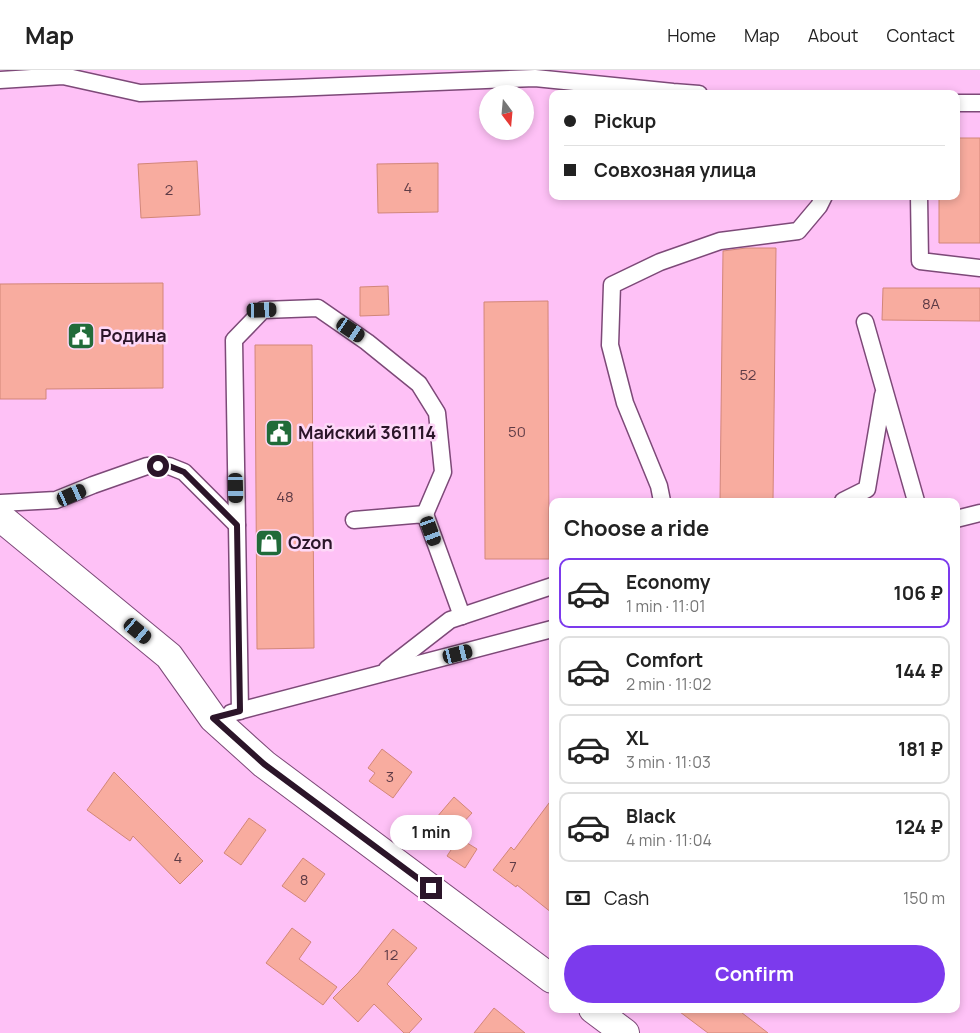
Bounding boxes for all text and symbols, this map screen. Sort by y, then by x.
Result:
text: Map [25,18,74,51]
text: Home [667,23,716,47]
text: Map [744,23,780,47]
text: About [808,23,858,47]
text: Contact [886,23,955,47]
north arrow [479,85,534,140]
map controls [479,85,534,140]
text: Pickup [594,108,656,134]
text: Совхозная улица [594,157,756,183]
house number: 4 [404,177,413,198]
house number: 2 [165,179,173,200]
house number: 8А [922,293,941,314]
car [246,302,277,318]
car [334,315,367,345]
public building icon: Родина [66,321,96,351]
place label: Родина [100,323,167,347]
house number: 52 [740,364,756,385]
public building icon: Майский 361114 [264,418,294,448]
place label: Майский 361114 [298,420,436,444]
house number: 50 [508,421,526,442]
route start [147,455,169,477]
car [228,473,243,503]
car [55,482,88,508]
house number: 48 [276,486,294,507]
text: Choose a ride [564,513,709,543]
car [418,514,443,548]
shop icon: Ozon [254,528,284,558]
place label: Ozon [288,530,333,554]
text: Economy [626,569,710,595]
icon: car [566,571,611,616]
text: 106 ₽ [894,580,943,606]
text: 1 min · 11:01 [626,595,706,617]
car [121,616,154,646]
car [441,643,474,665]
text: Comfort [626,647,703,673]
icon: car [566,649,611,694]
text: 144 ₽ [895,658,943,684]
text: 2 min · 11:02 [626,673,711,695]
text: XL [626,725,649,751]
icon: car [566,727,611,772]
text: 181 ₽ [898,736,943,762]
text: 3 min · 11:03 [626,751,711,773]
house number: 3 [386,766,394,787]
text: Black [626,803,675,829]
icon: car [566,805,611,850]
text: 124 ₽ [895,814,943,840]
callout: 1 min [390,816,472,850]
text: 1 min [411,821,451,843]
text: 4 min · 11:04 [626,829,712,851]
house number: 4 [174,847,183,868]
house number: 7 [509,856,517,877]
house number: 8 [300,869,308,890]
route end [420,877,442,899]
icon: cash [564,884,592,912]
text: Cash [604,885,649,911]
text: 150 m [903,887,945,909]
house number: 12 [384,944,398,965]
button: Confirm [564,945,945,1003]

